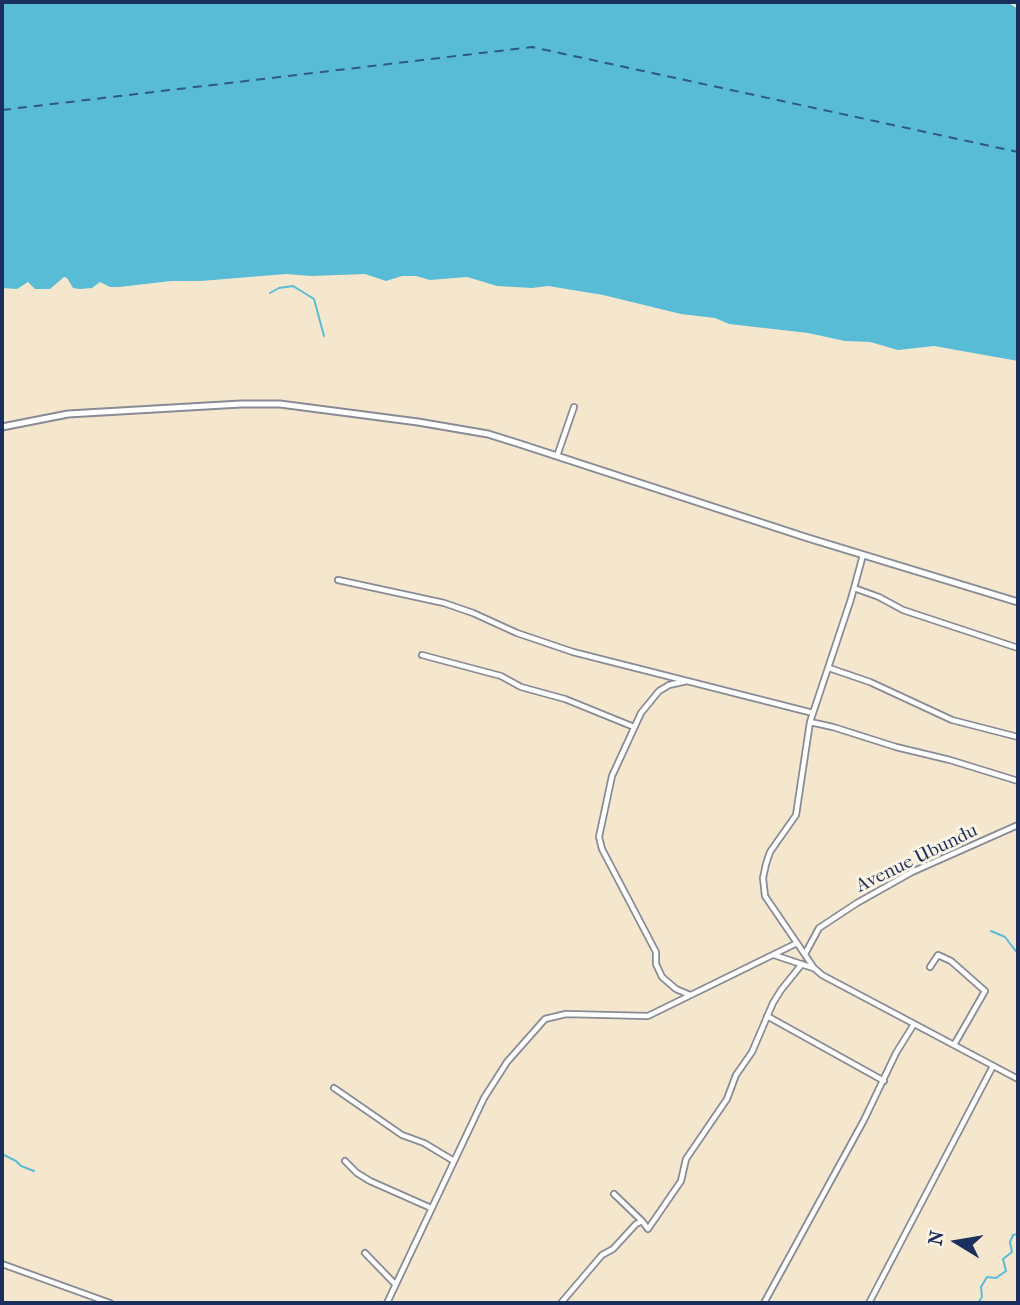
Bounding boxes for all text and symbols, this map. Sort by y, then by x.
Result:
street label: Avenue Ubundu [852,820,982,898]
north arrow [922,1207,992,1277]
text: N [924,1229,949,1247]

